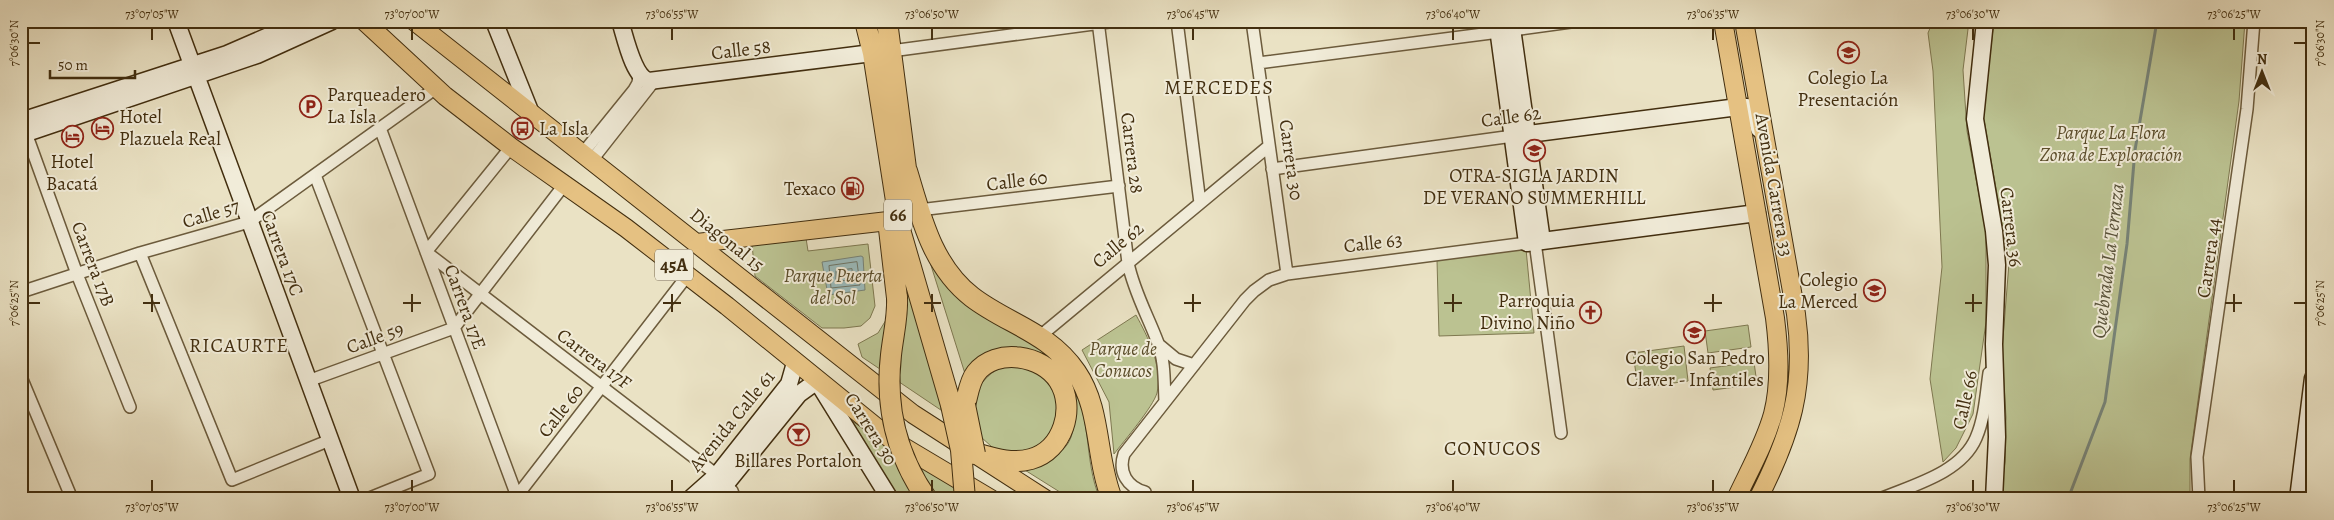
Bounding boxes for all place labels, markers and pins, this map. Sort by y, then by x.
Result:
school or university icon: Colegio La Presentación [1836,40,1860,64]
place label: Colegio La Presentación [1798,65,1898,113]
place label: Parqueadero La Isla [327,82,426,130]
parking icon: Parqueadero La Isla [299,94,323,118]
place label: Hotel Plazuela Real [119,104,221,152]
hotel icon: Hotel Plazuela Real [91,116,115,140]
place label: La Isla [539,116,589,142]
bus stop icon: La Isla [511,117,535,141]
hotel icon: Hotel Bacatá [60,124,84,148]
school or university icon: OTRA-SIGLA JARDIN DE VERANO SUMMERHILL [1522,138,1546,162]
place label: Hotel Bacatá [46,149,98,197]
place label: OTRA-SIGLA JARDIN DE VERANO SUMMERHILL [1423,163,1646,211]
place label: Texaco [784,176,836,202]
fuel station icon: Texaco [840,177,864,201]
place label: Colegio La Merced [1778,267,1859,315]
school or university icon: Colegio La Merced [1862,279,1886,303]
place label: Parroquia Divino Niño [1480,288,1575,336]
church icon: Parroquia Divino Niño [1579,300,1603,324]
school or university icon: Colegio San Pedro Claver - Infantiles [1683,320,1707,344]
place label: Colegio San Pedro Claver - Infantiles [1625,345,1765,393]
bar icon: Billares Portalon [786,423,810,447]
place label: Billares Portalon [734,448,862,474]

